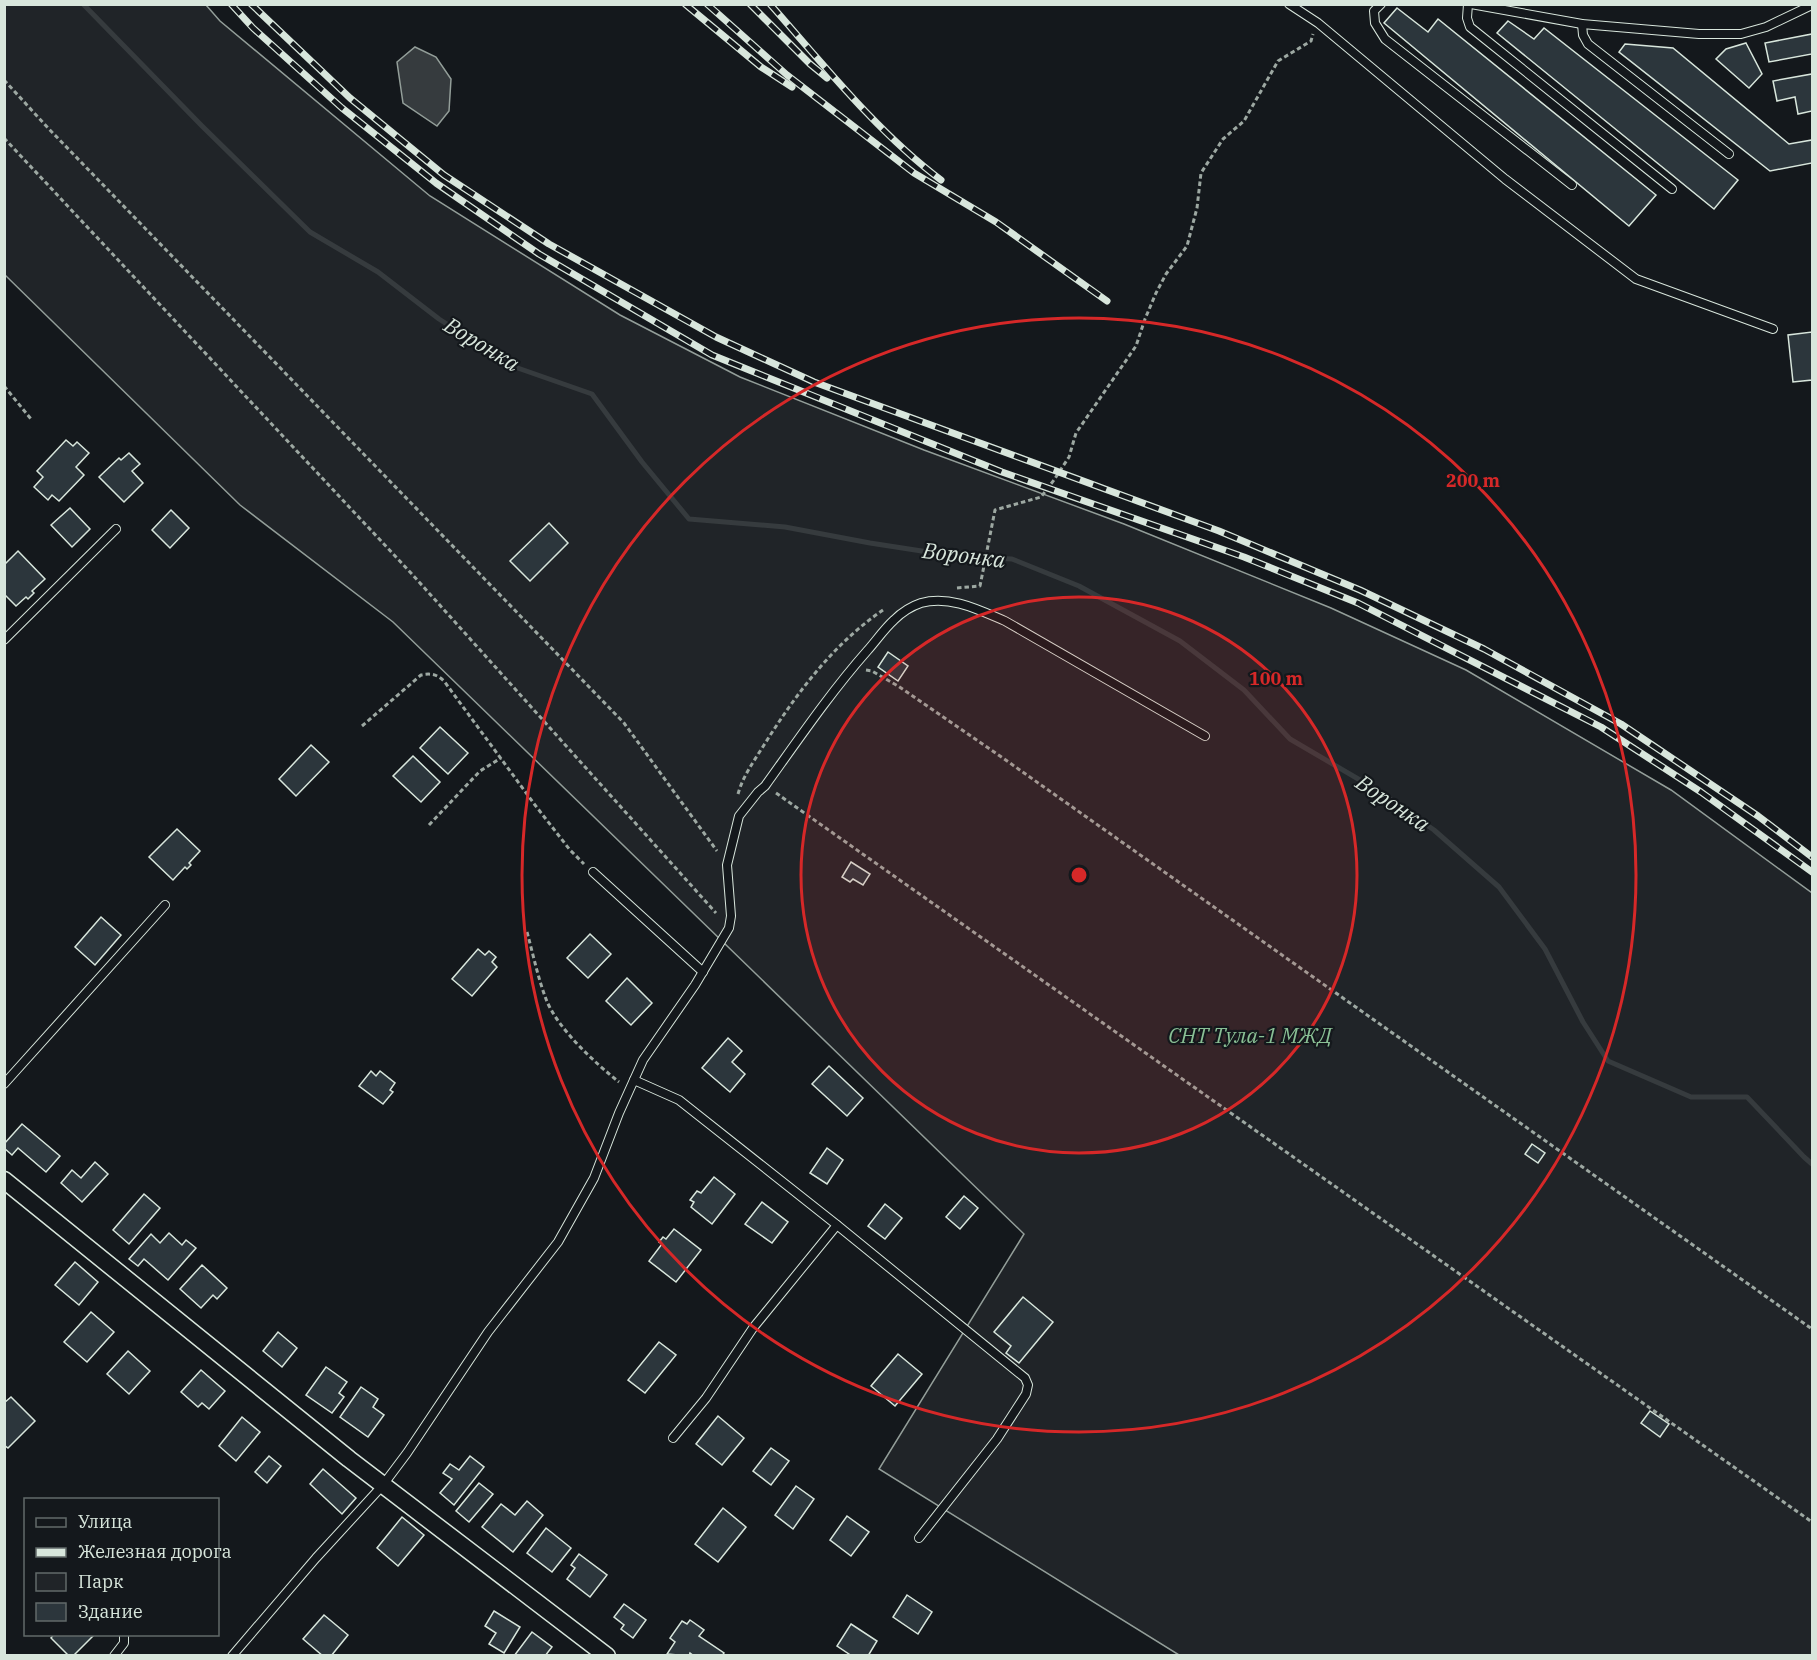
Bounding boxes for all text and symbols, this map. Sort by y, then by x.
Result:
water label: Воронка [438,309,525,377]
text: 200 m [1446,469,1501,492]
water label: Воронка [920,535,1007,574]
text: 100 m [1249,667,1304,690]
water label: Воронка [1350,767,1436,838]
centre of rings [1069,865,1089,885]
park label: СНТ Тула-1 МЖД [1168,1021,1334,1049]
legend [24,1498,219,1636]
text: Улица [78,1510,133,1533]
text: Железная дорога [78,1540,232,1563]
text: Парк [78,1570,124,1593]
text: Здание [78,1600,143,1623]

